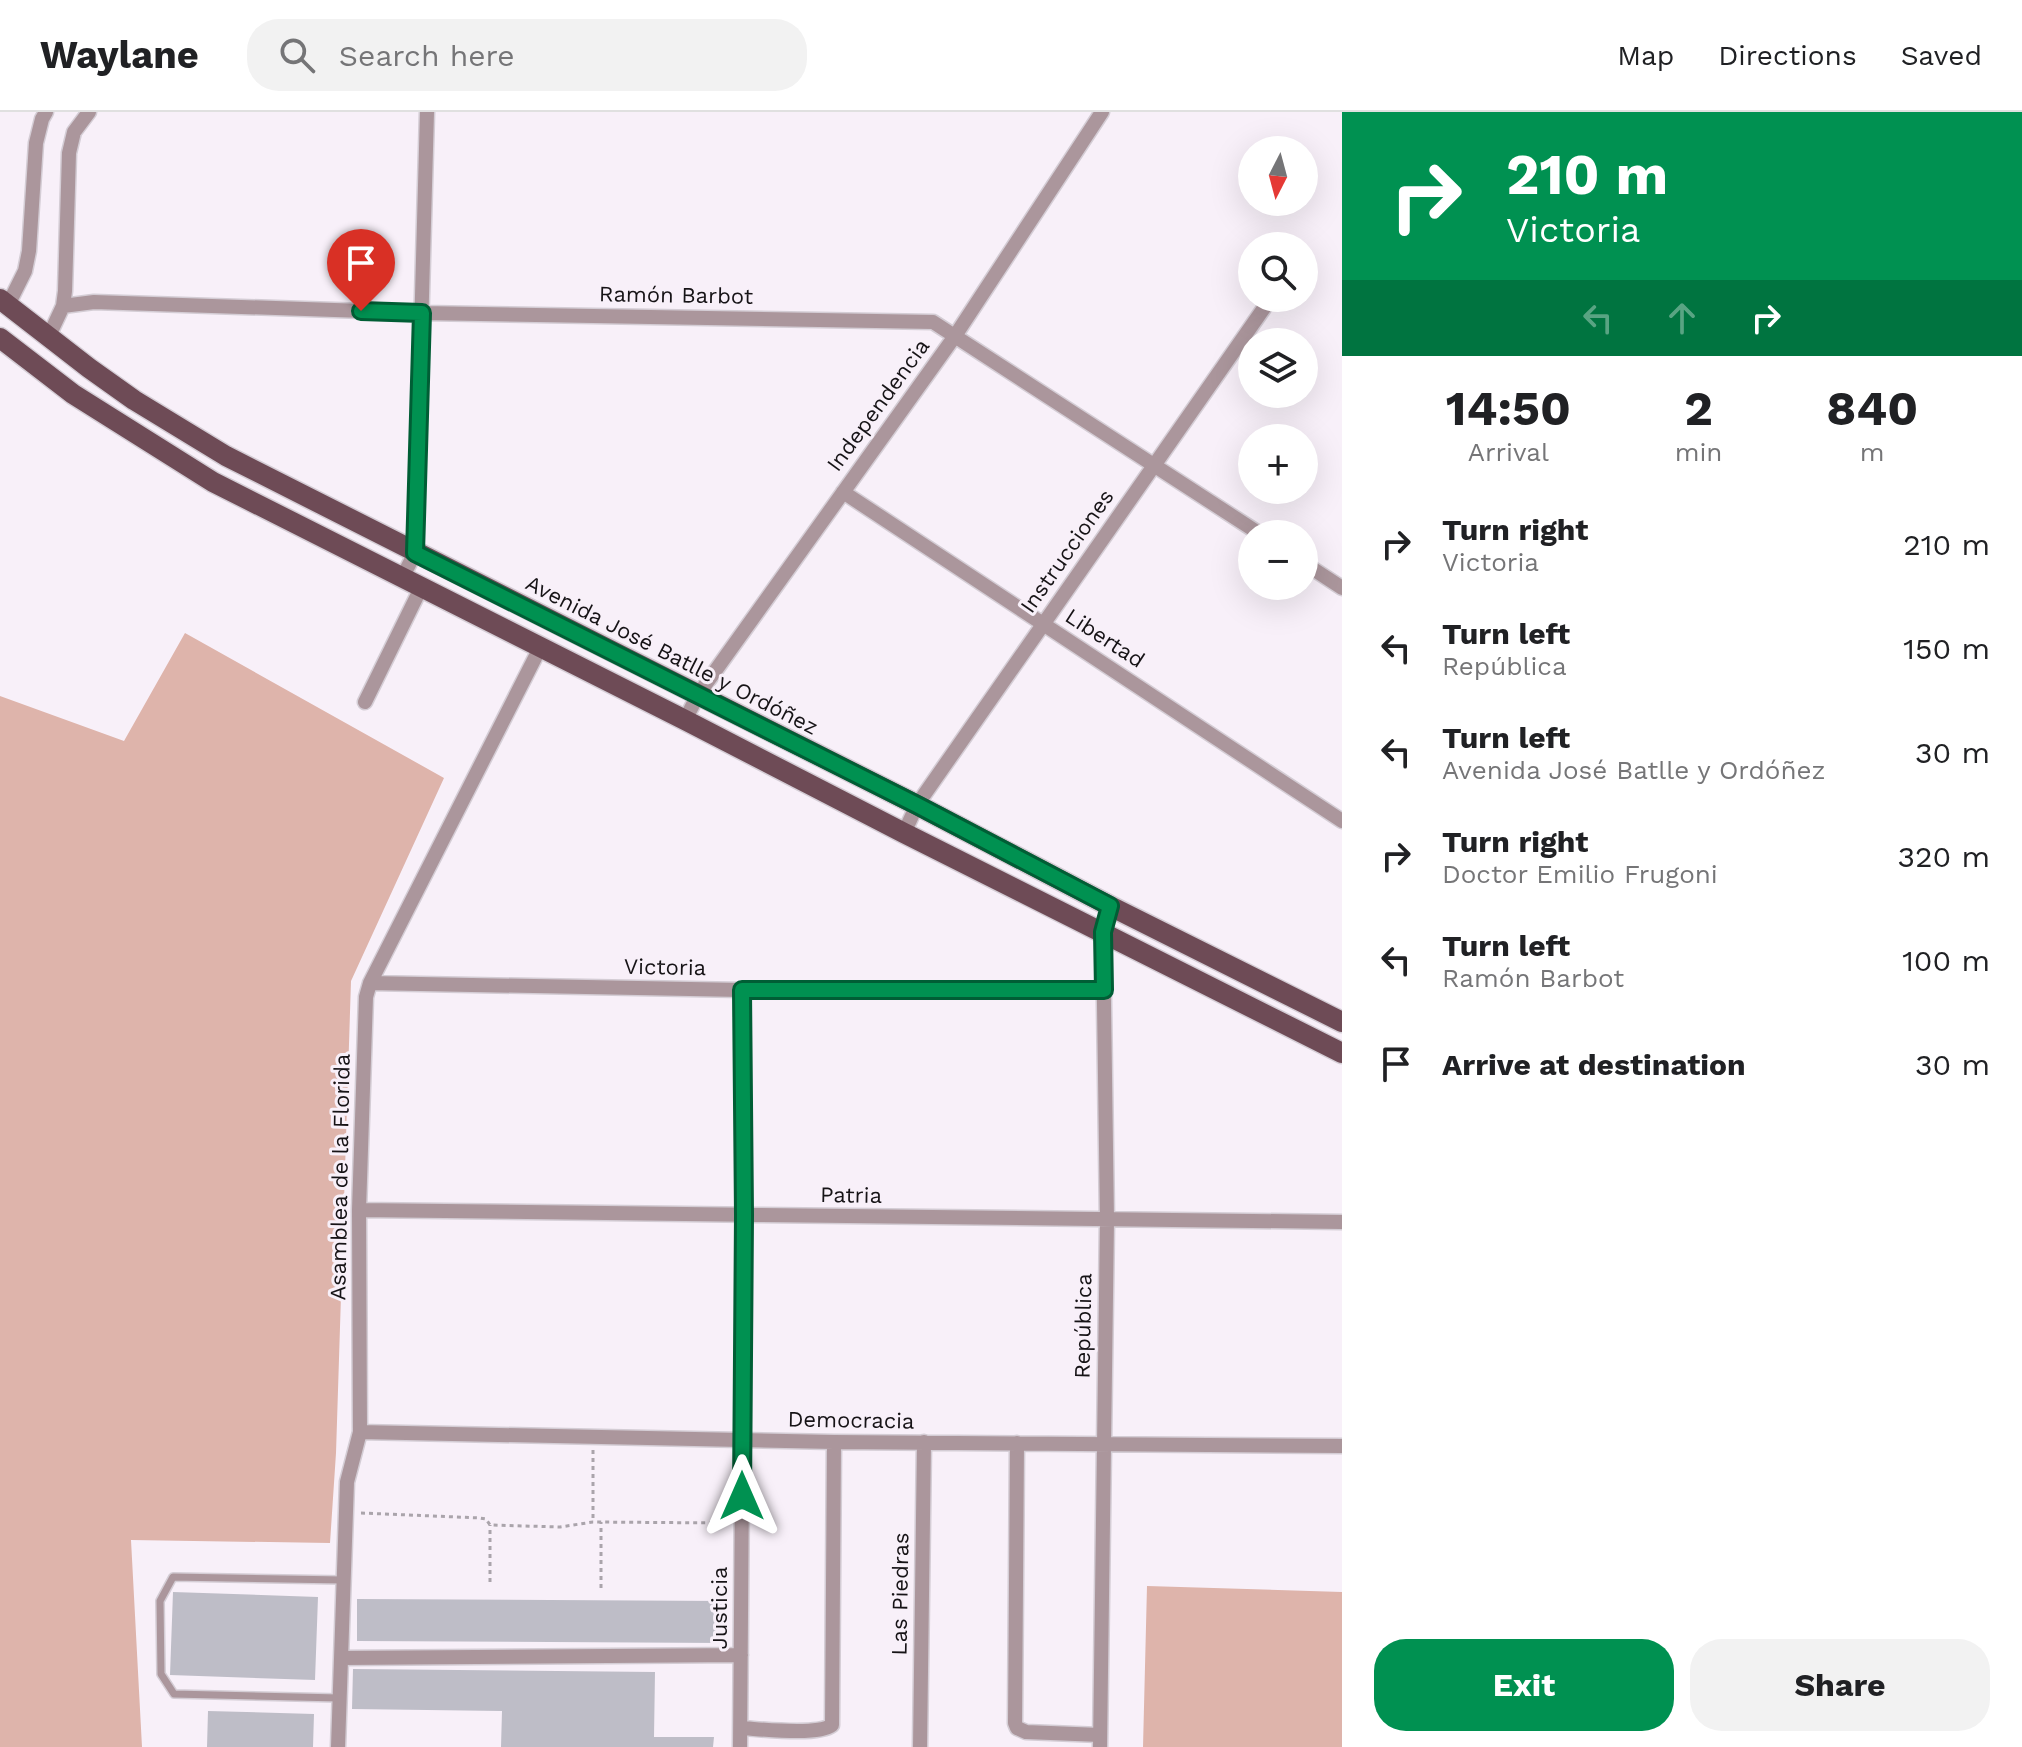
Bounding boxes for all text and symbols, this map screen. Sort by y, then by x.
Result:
search box [247,19,807,91]
text: Waylane [40,33,199,77]
icon: search [275,33,319,77]
text: Search here [339,38,515,73]
text: Map [1617,39,1674,72]
text: Directions [1718,39,1857,72]
text: Saved [1901,39,1982,72]
north arrow [1238,136,1318,216]
map controls [1238,136,1318,600]
text: 210 m [1506,142,1668,208]
icon: right [1374,144,1478,248]
text: Victoria [1506,209,1640,251]
pin [327,229,395,311]
button: search [1238,232,1318,312]
icon: arrive [339,241,383,285]
street label: Ramón Barbot [599,281,753,309]
icon: left [1576,296,1620,340]
icon: ahead [1660,296,1704,340]
icon: right [1744,296,1788,340]
button: layers [1238,328,1318,408]
street label: Independencia [822,334,934,476]
text: 14:50 [1446,380,1571,437]
text: 2 [1684,380,1713,437]
text: 840 [1826,380,1918,437]
button: + [1238,424,1318,504]
text: Arrival [1468,437,1549,467]
text: min [1675,437,1722,467]
text: m [1860,437,1885,467]
street label: Instrucciones [1015,484,1119,618]
text: Turn right [1442,512,1588,547]
button: − [1238,520,1318,600]
icon: right [1374,522,1418,566]
text: 210 m [1903,527,1990,562]
text: Victoria [1442,547,1539,577]
street label: Avenida José Batlle y Ordóñez [522,570,822,740]
street label: Libertad [1061,603,1149,673]
text: Turn left [1442,616,1570,651]
icon: left [1374,626,1418,670]
text: 150 m [1903,631,1990,666]
text: República [1442,651,1567,681]
text: Turn left [1442,720,1570,755]
icon: left [1374,730,1418,774]
text: 30 m [1915,735,1990,770]
text: Avenida José Batlle y Ordóñez [1442,755,1825,785]
text: Turn right [1442,824,1588,859]
icon: right [1374,834,1418,878]
text: 320 m [1898,839,1990,874]
text: Doctor Emilio Frugoni [1442,859,1718,889]
text: Turn left [1442,928,1570,963]
icon: left [1374,938,1418,982]
text: 100 m [1902,943,1990,978]
street label: Victoria [624,954,706,980]
text: Ramón Barbot [1442,963,1624,993]
icon: arrive [1374,1042,1418,1086]
text: Arrive at destination [1442,1047,1746,1082]
text: 30 m [1915,1047,1990,1082]
street label: Asamblea de la Florida [325,1053,355,1301]
street label: Patria [820,1182,882,1208]
street label: República [1070,1273,1096,1379]
street label: Democracia [787,1406,915,1434]
position arrow [700,1454,784,1538]
street label: Las Piedras [886,1532,914,1656]
street label: Justicia [707,1566,732,1650]
button: Exit [1374,1639,1674,1731]
button: Share [1690,1639,1990,1731]

